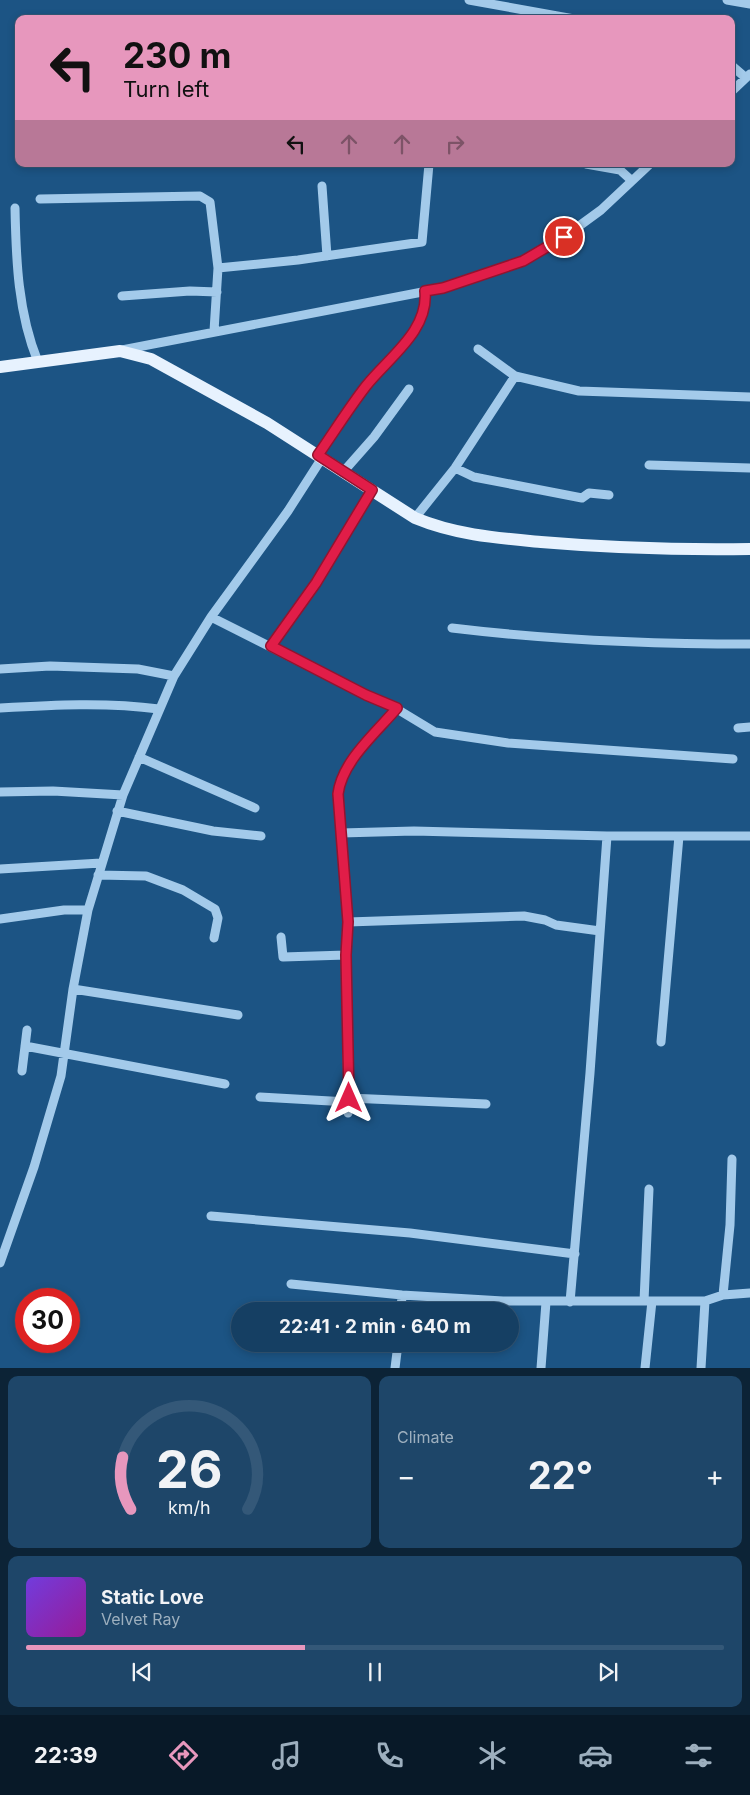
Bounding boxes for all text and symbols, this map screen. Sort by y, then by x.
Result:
text: 230 m [123,34,231,76]
icon: left [40,35,105,100]
text: Turn left [123,76,209,102]
icon: left [282,130,310,158]
icon: ahead [335,130,363,158]
icon: ahead [388,130,416,158]
icon: right [441,130,469,158]
pin [543,216,585,258]
icon: arrive [550,223,578,251]
position arrow [322,1071,374,1123]
speed limit sign: 30 [15,1288,80,1353]
text: 22:41 · 2 min · 640 m [279,1315,471,1338]
text: Climate [397,1427,454,1447]
text: 26 [156,1438,223,1501]
text: 22° [528,1452,593,1498]
text: − [397,1459,416,1493]
text: + [705,1459,724,1493]
text: km/h [168,1497,211,1518]
text: Static Love [101,1586,204,1609]
text: Velvet Ray [101,1609,180,1629]
icon: previous [128,1658,156,1686]
icon: pause [361,1658,389,1686]
icon: next [594,1658,622,1686]
icon: directions [166,1738,201,1773]
icon: music [269,1738,304,1773]
icon: phone [372,1738,407,1773]
icon: climate [475,1738,510,1773]
icon: car [578,1738,613,1773]
icon: filters [681,1738,716,1773]
text: 22:39 [34,1742,98,1768]

